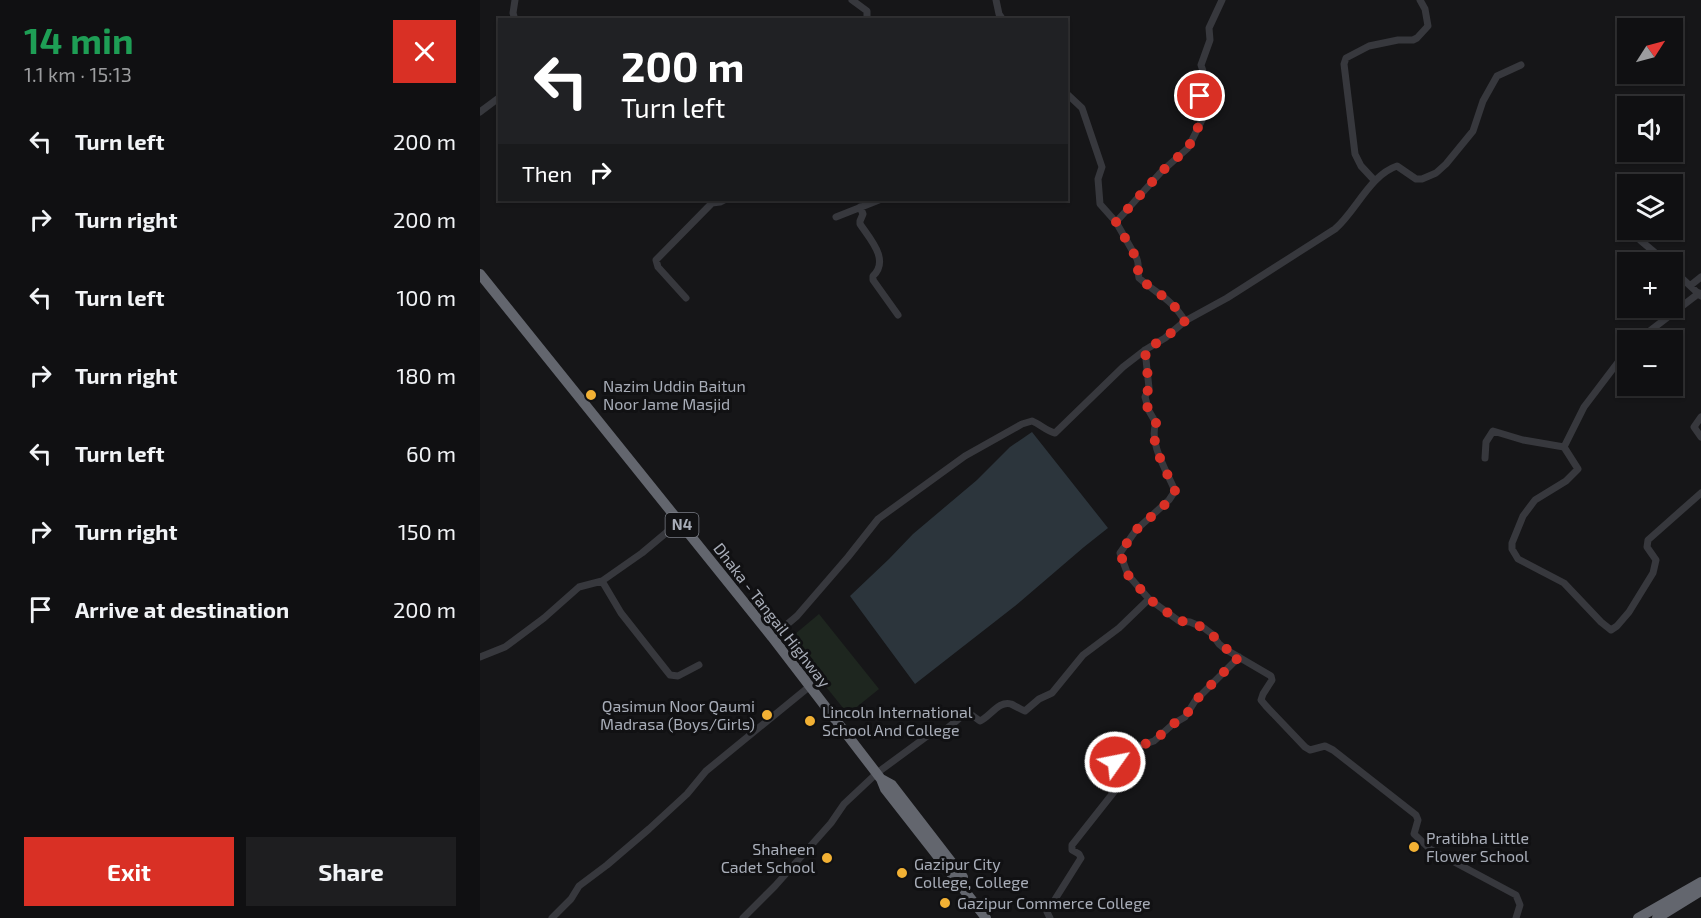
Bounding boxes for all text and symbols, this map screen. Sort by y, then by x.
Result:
text: 14 min [24,18,134,61]
north arrow [1617,18,1683,84]
map controls [1617,18,1683,396]
button: close [393,20,456,83]
text: 200 m [621,40,744,90]
icon: left [522,42,600,120]
text: 1.1 km · 15:13 [24,62,132,86]
pin [1174,70,1225,121]
icon: arrive [1183,79,1216,112]
text: Turn left [621,91,725,123]
button: sound [1617,96,1683,162]
icon: left [24,125,57,158]
text: Turn left [75,128,164,154]
text: 200 m [393,128,456,154]
icon: right [584,156,617,189]
text: Then [522,160,572,186]
button: layers [1617,174,1683,240]
icon: right [24,203,57,236]
text: Turn right [75,206,177,232]
text: 200 m [393,206,456,232]
button: + [1617,252,1683,318]
icon: left [24,281,57,314]
text: Turn left [75,284,164,310]
text: 100 m [397,284,456,310]
button: − [1617,330,1683,396]
icon: right [24,359,57,392]
text: Turn right [75,362,177,388]
text: 180 m [396,362,456,388]
place label: Nazim Uddin Baitun Noor Jame Masjid [603,376,746,414]
marker: Nazim Uddin Baitun Noor Jame Masjid [584,388,598,402]
icon: left [24,437,57,470]
text: Turn left [75,440,164,466]
text: 60 m [406,440,456,466]
road number: N4 [666,513,698,537]
icon: right [24,515,57,548]
text: Turn right [75,518,177,544]
text: 150 m [398,518,456,544]
street label: Dhaka - Tangail Highway [710,539,835,691]
icon: arrive [24,593,57,626]
text: Arrive at destination [75,596,289,622]
text: 200 m [393,596,456,622]
place label: Qasimun Noor Qaumi Madrasa (Boys/Girls) [600,696,755,733]
place label: Lincoln International School And College [822,702,973,739]
marker: Qasimun Noor Qaumi Madrasa (Boys/Girls) [760,708,774,722]
marker: Lincoln International School And College [803,714,817,728]
position arrow [1083,730,1147,794]
place label: Pratibha Little Flower School [1426,828,1529,865]
button: Exit [24,837,234,906]
button: Share [246,837,456,906]
place label: Shaheen Cadet School [721,839,815,876]
marker: Pratibha Little Flower School [1407,840,1421,854]
marker: Shaheen Cadet School [820,851,834,865]
place label: Gazipur City College, College [914,854,1029,891]
marker: Gazipur City College, College [895,866,909,880]
place label: Gazipur Commerce College [957,893,1151,912]
marker: Gazipur Commerce College [938,896,952,910]

